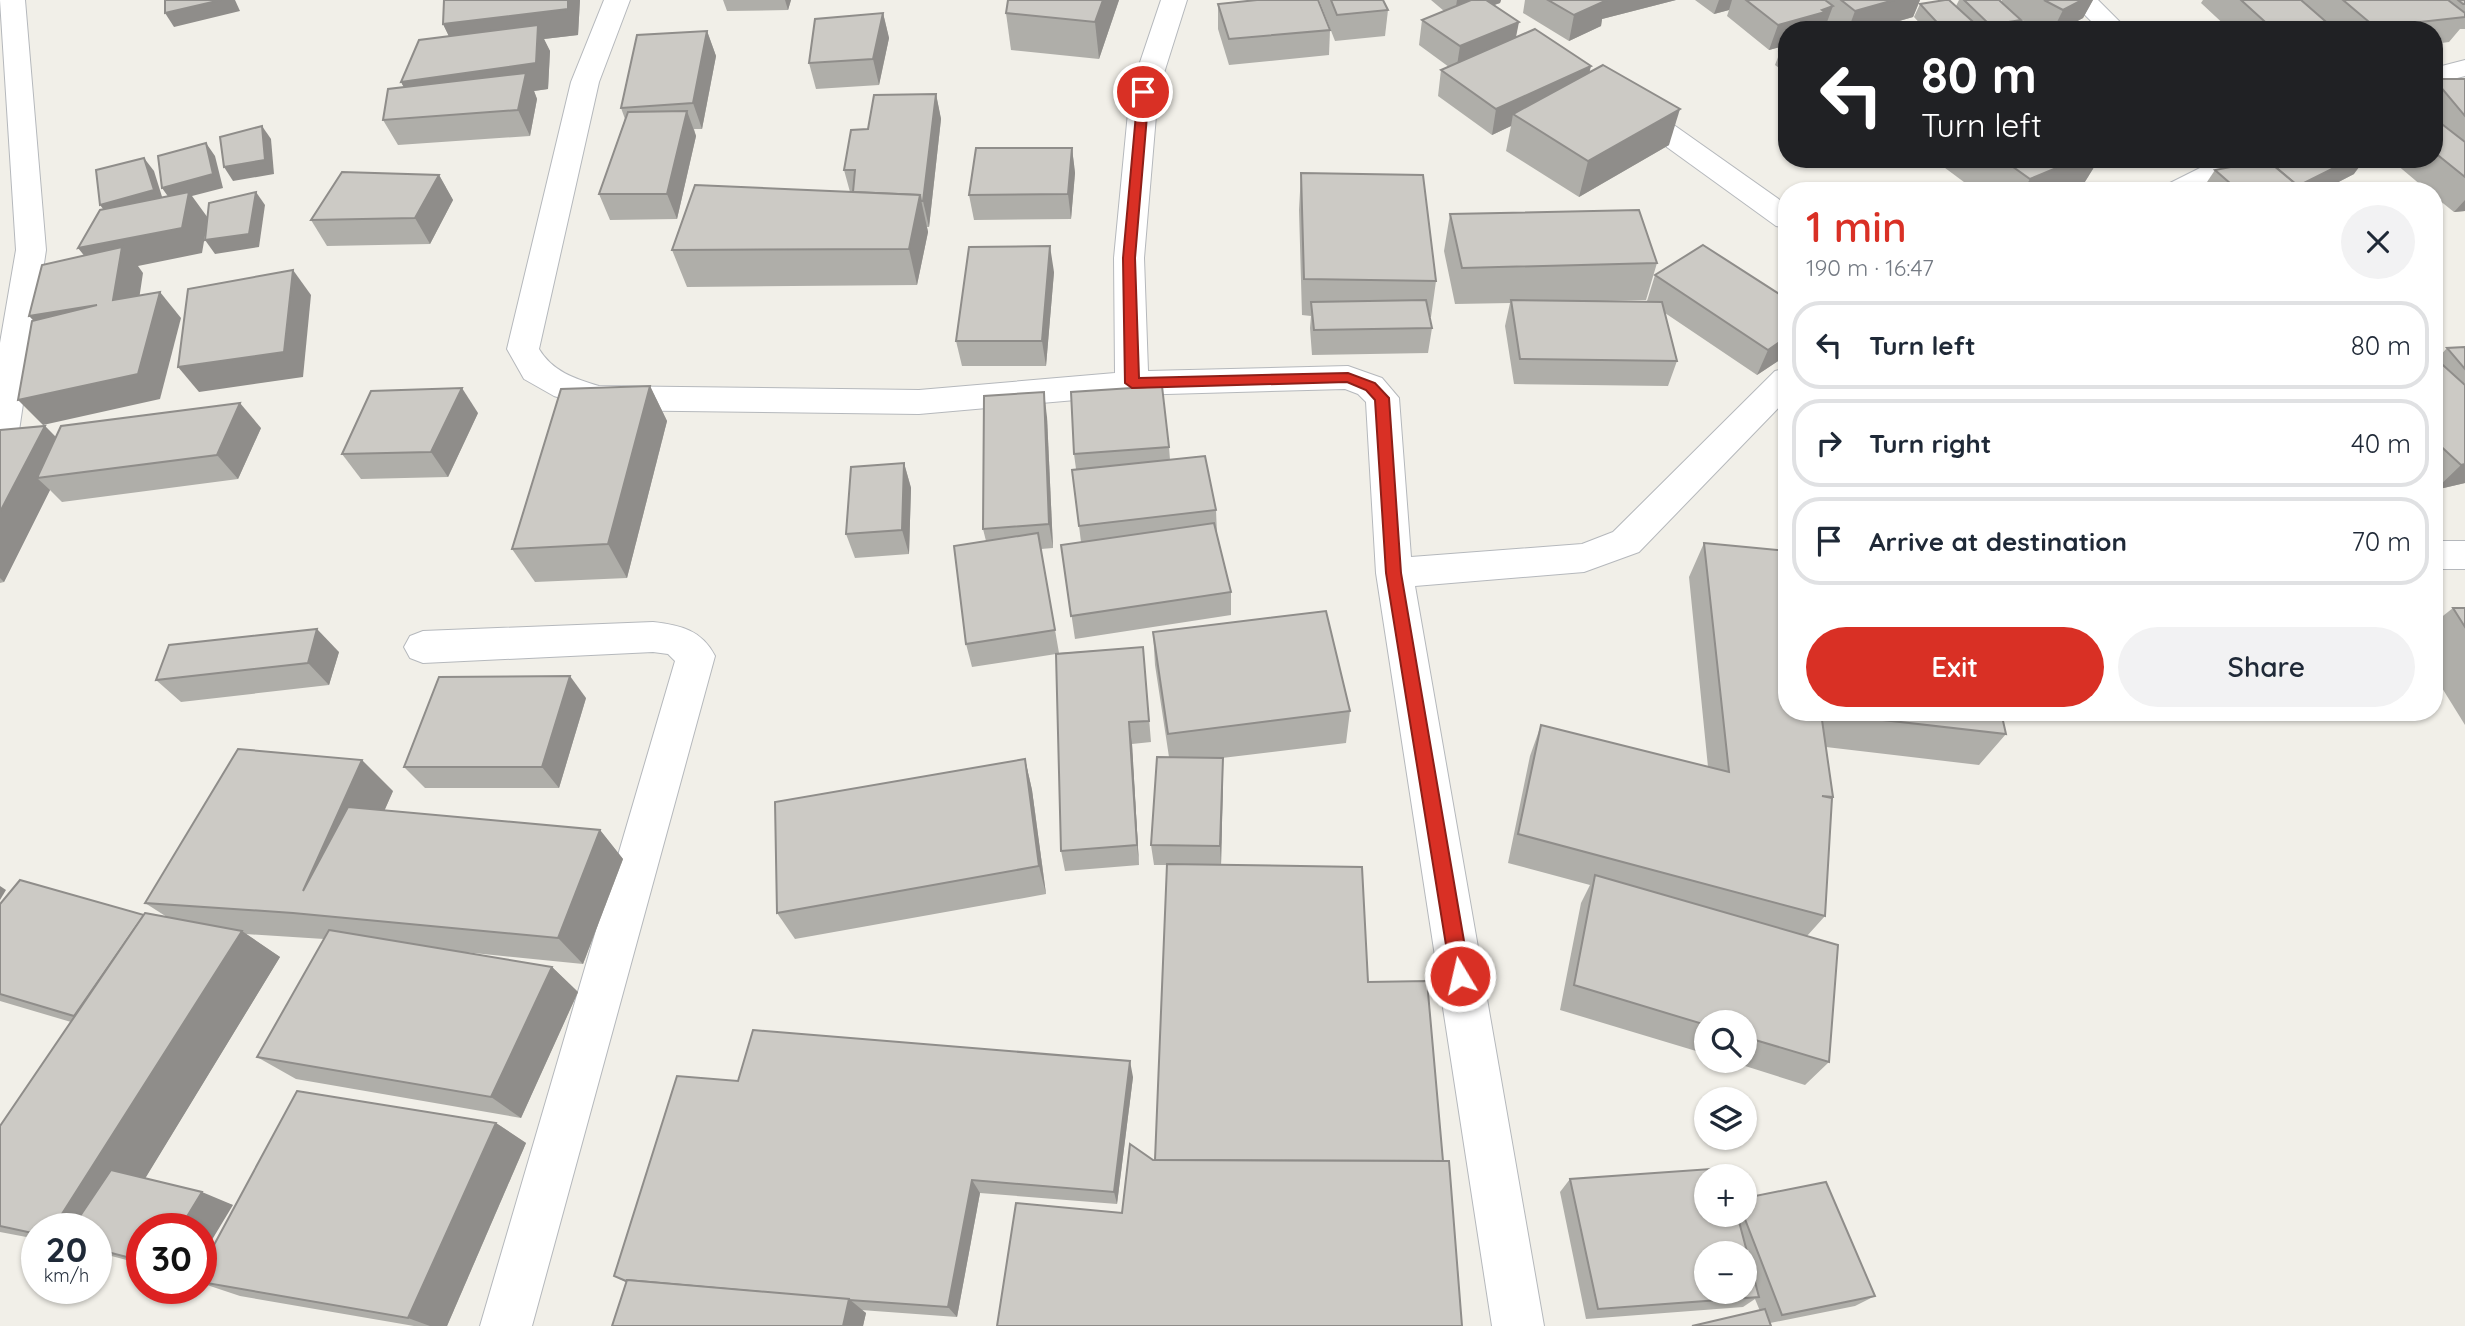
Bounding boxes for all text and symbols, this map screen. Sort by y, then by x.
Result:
text: 80 m [1921,44,2037,105]
icon: left [1806,49,1897,140]
pin [1113,62,1173,122]
icon: arrive [1124,73,1162,111]
text: Turn left [1921,105,2042,145]
text: 1 min [1806,200,1907,253]
button: close [2341,205,2415,279]
text: 190 m · 16:47 [1806,253,1934,282]
icon: left [1810,326,1848,364]
text: Turn left [1869,329,1976,362]
text: 80 m [2351,329,2411,362]
icon: right [1810,424,1848,462]
text: Turn right [1869,427,1991,460]
text: 40 m [2351,427,2411,460]
icon: arrive [1810,522,1848,560]
text: Arrive at destination [1869,525,2127,558]
text: 70 m [2351,525,2411,558]
button: Exit [1806,627,2104,707]
button: Share [2118,627,2415,707]
position arrow [1423,939,1497,1013]
map controls [1694,1010,1757,1304]
button: search [1694,1010,1757,1073]
button: layers [1694,1087,1757,1150]
button: + [1694,1164,1757,1227]
speed limit sign: 30 [126,1213,217,1304]
text: 20 [46,1227,87,1271]
button: − [1694,1241,1757,1304]
text: km/h [44,1264,89,1287]

